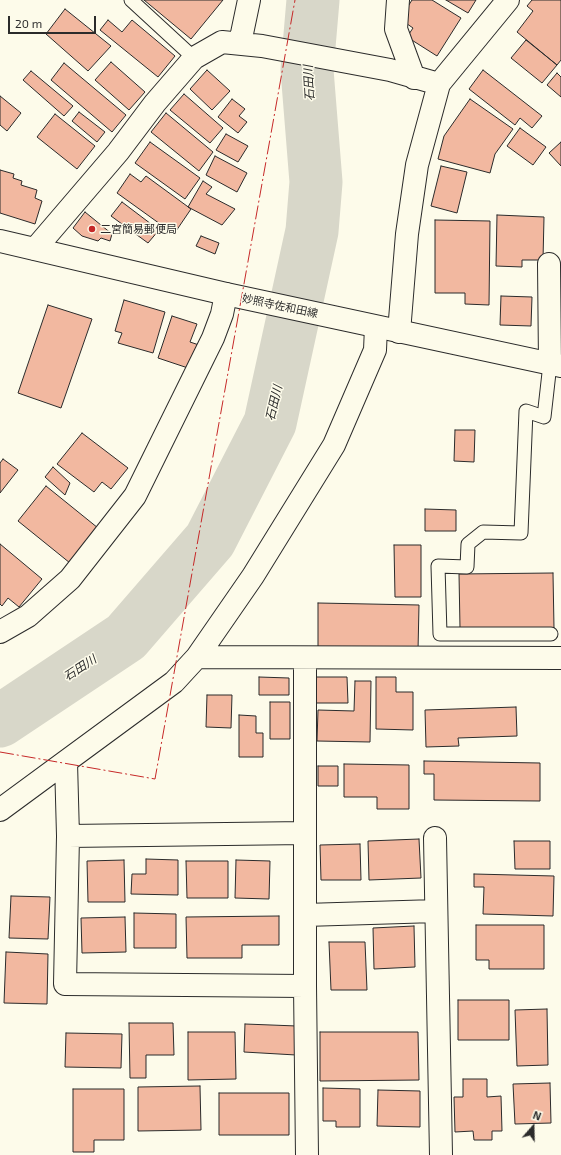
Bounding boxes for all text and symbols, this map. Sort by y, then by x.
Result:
scale bar [10,8,98,34]
text: 20 m [15,16,42,30]
water label: 石田川 [301,65,317,101]
place label: 二宮簡易郵便局 [100,222,177,236]
marker: 二宮簡易郵便局 [87,224,97,234]
street label: 妙照寺佐和田線 [241,292,319,320]
water label: 石田川 [263,384,285,422]
water label: 石田川 [61,652,99,684]
north arrow [513,1107,553,1147]
text: N [531,1108,543,1123]

